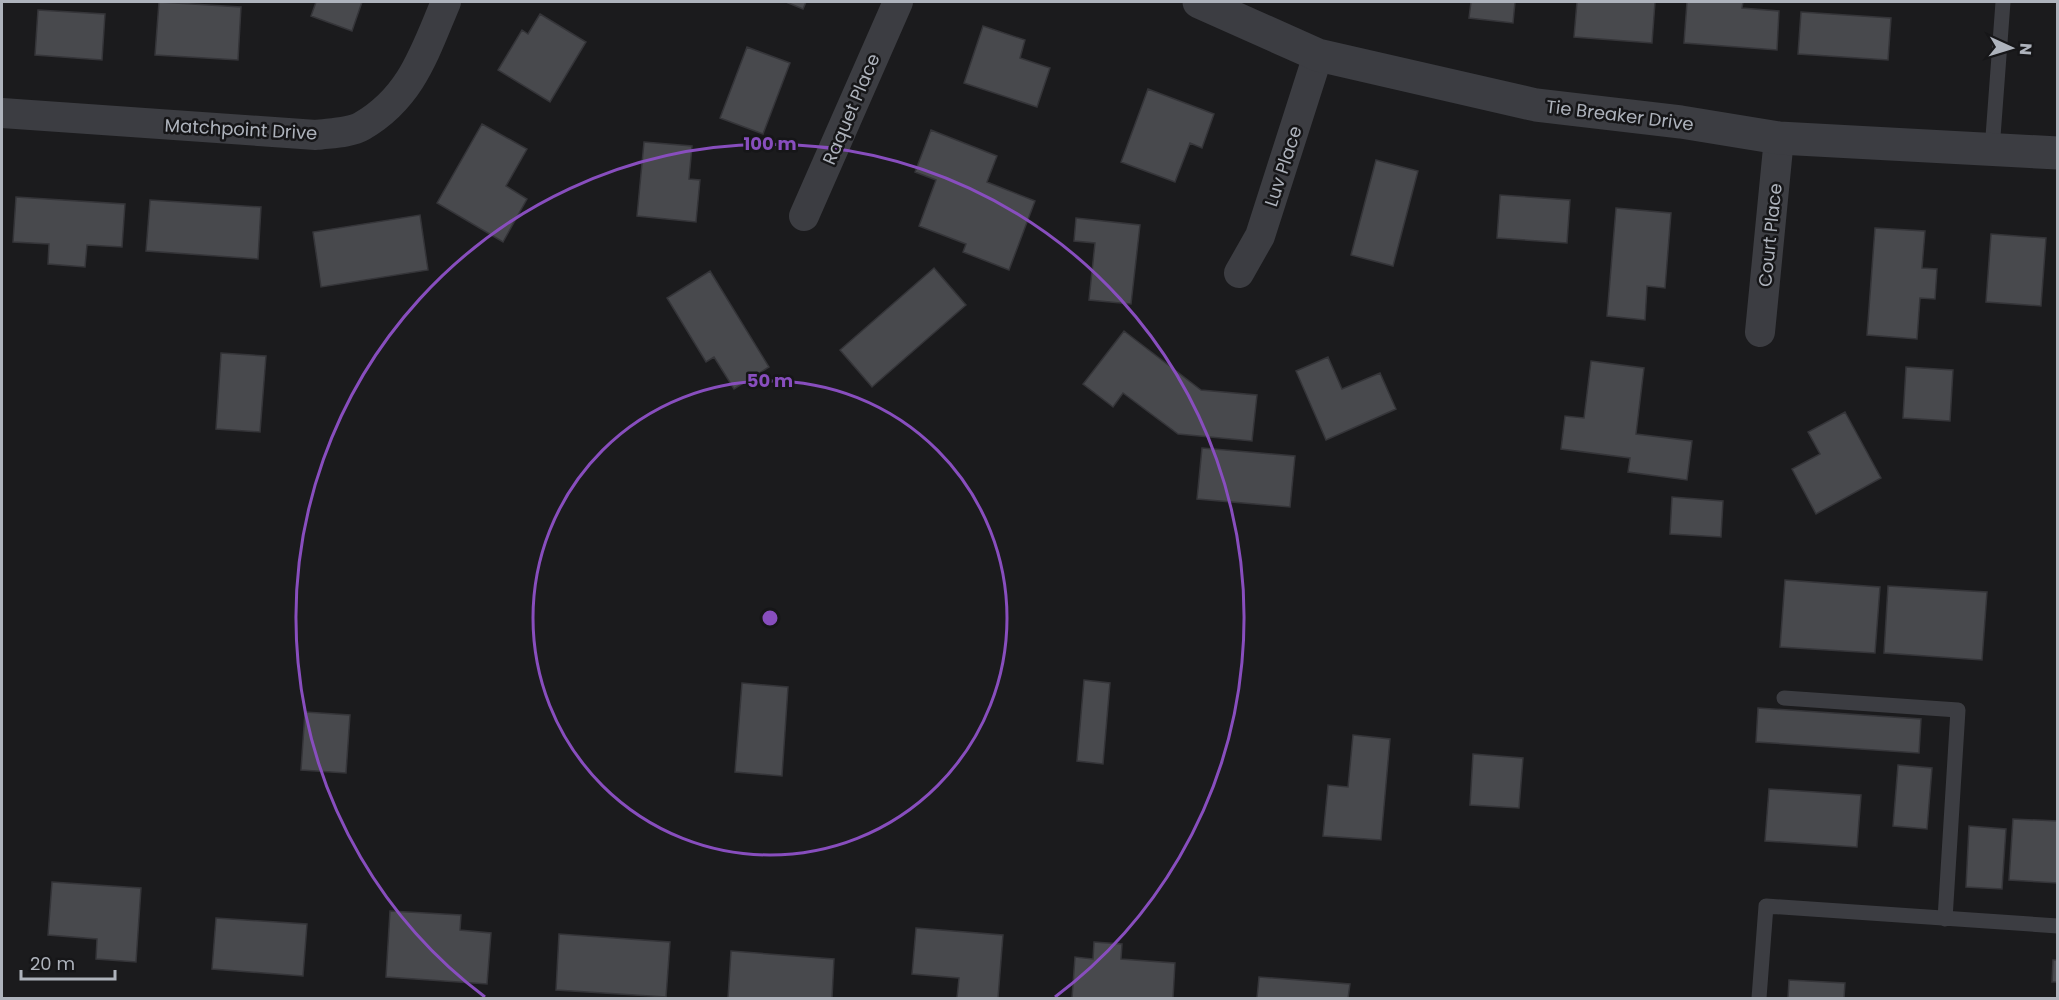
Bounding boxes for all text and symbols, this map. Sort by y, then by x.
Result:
north arrow [1981,18,2041,78]
text: N [2014,42,2037,56]
street label: Raquet Place [816,50,886,168]
street label: Tie Breaker Drive [1545,94,1695,136]
street label: Matchpoint Drive [164,113,318,145]
street label: Luv Place [1258,123,1308,209]
text: 100 m [743,131,797,156]
street label: Court Place [1752,182,1788,288]
text: 50 m [747,368,793,393]
centre of rings [760,608,780,628]
scale bar [21,943,116,981]
text: 20 m [30,951,75,976]

